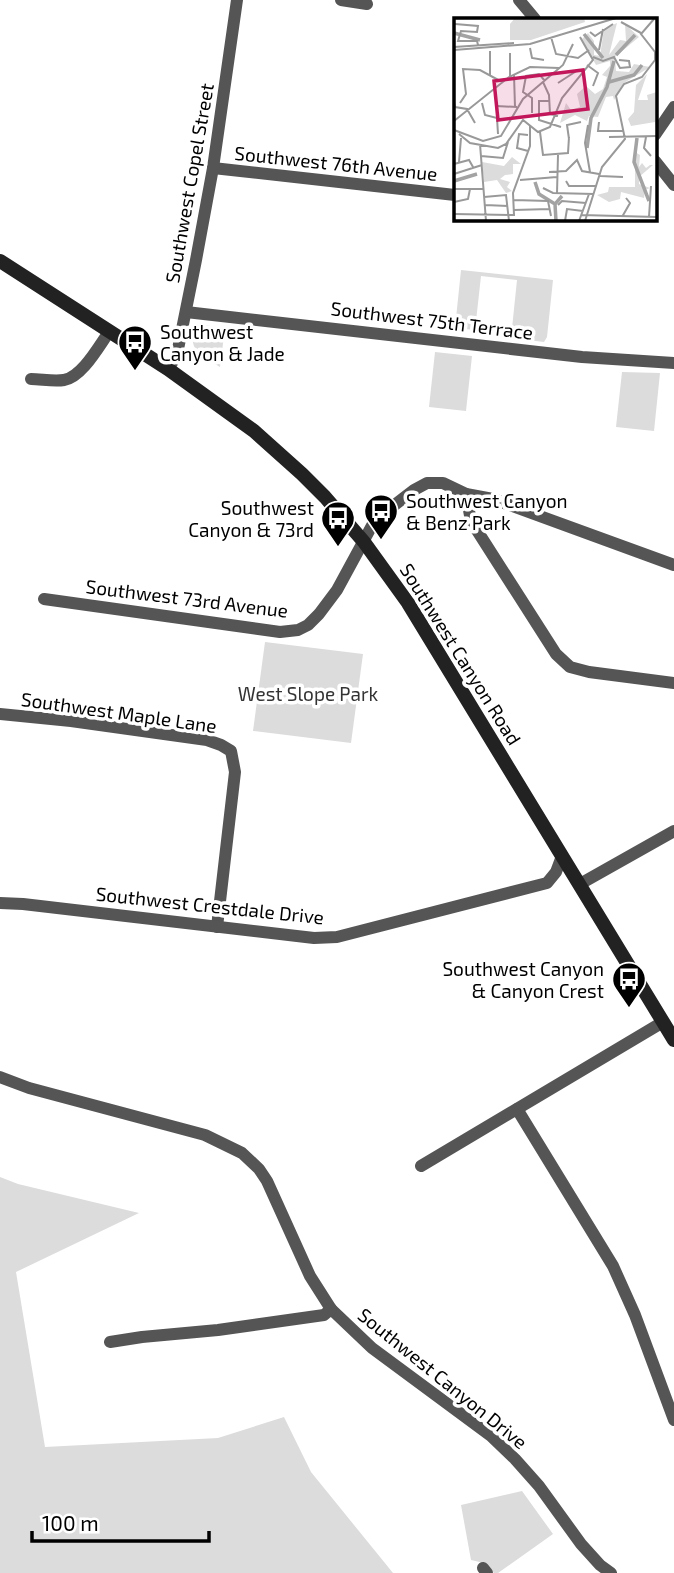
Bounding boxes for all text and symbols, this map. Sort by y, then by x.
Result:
inset map [454,18,656,220]
street label: Southwest Copel Street [160,81,218,285]
street label: Southwest 76th Avenue [233,141,439,185]
street label: Southwest 75th Terrace [330,296,534,344]
place label: Southwest Canyon & Jade [160,320,285,365]
bus stop icon: Southwest Canyon & Jade [116,323,154,372]
place label: Southwest Canyon & Benz Park [406,489,568,534]
bus stop icon: Southwest Canyon & Benz Park [362,492,400,541]
place label: Southwest Canyon & 73rd [188,496,314,541]
bus stop icon: Southwest Canyon & 73rd [319,499,357,548]
street label: Southwest Canyon Road [396,559,526,749]
street label: Southwest 73rd Avenue [85,574,289,622]
park label: West Slope Park [238,682,379,705]
street label: Southwest Maple Lane [20,687,218,737]
street label: Southwest Crestdale Drive [95,882,325,928]
place label: Southwest Canyon & Canyon Crest [442,957,604,1002]
bus stop icon: Southwest Canyon & Canyon Crest [610,960,648,1009]
street label: Southwest Canyon Drive [354,1303,532,1453]
scale bar [32,1500,208,1544]
text: 100 m [42,1510,99,1535]

